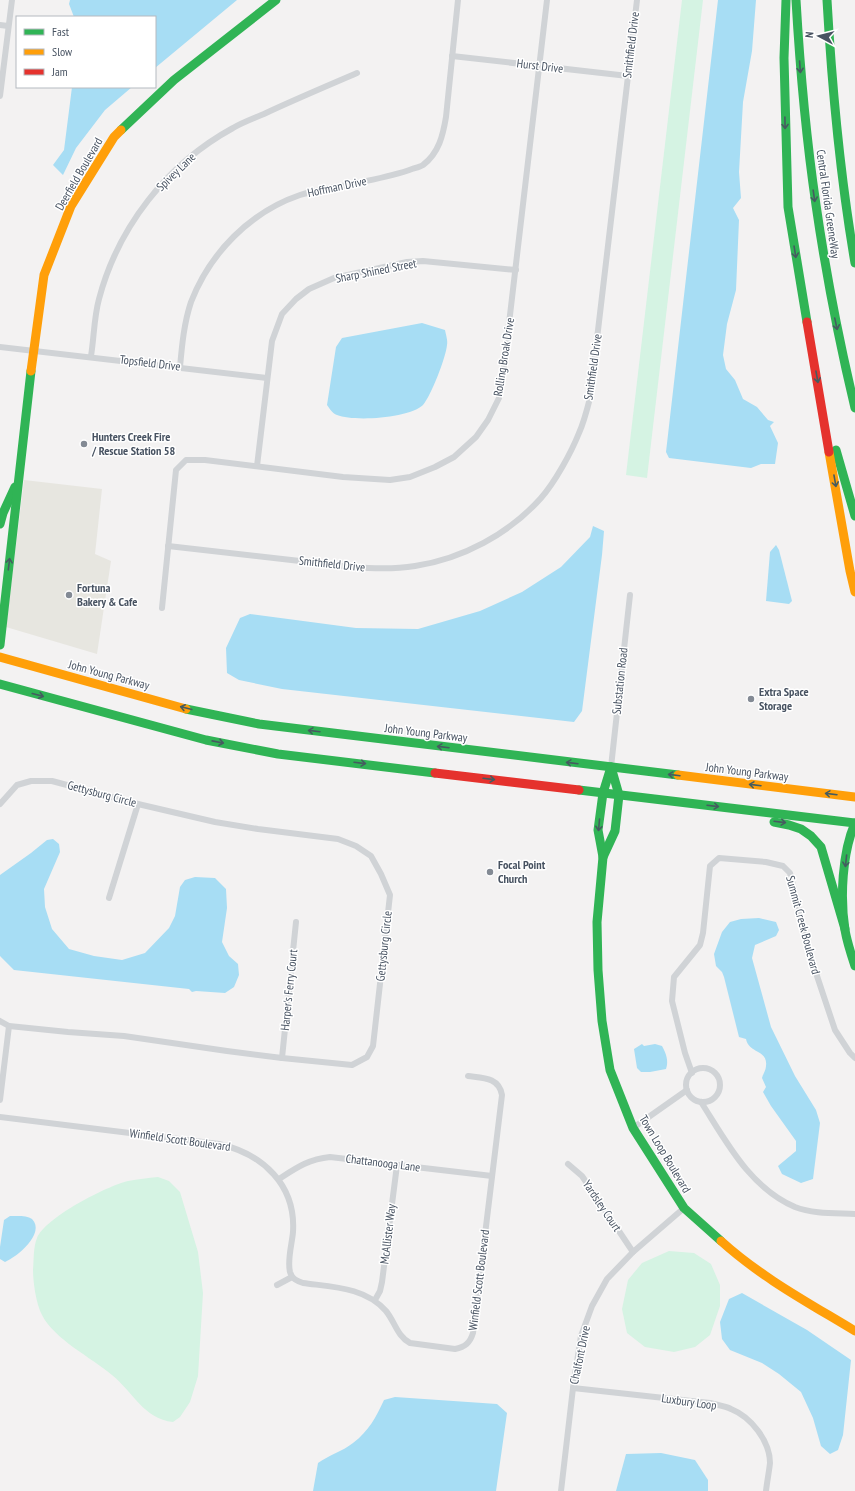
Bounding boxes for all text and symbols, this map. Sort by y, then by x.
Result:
street label: Smithfield Drive [619,11,642,79]
legend [16,16,156,88]
north arrow [799,16,839,56]
text: Fast [52,24,70,39]
text: N [802,31,816,39]
text: Slow [52,44,73,59]
street label: Hurst Drive [516,55,564,76]
one-way arrow [797,60,804,73]
text: Jam [51,64,68,79]
one-way arrow [782,116,789,129]
street label: Deerfield Boulevard [52,135,105,213]
street label: Spivey Lane [153,149,198,194]
street label: Central Florida GreeneWay [813,149,844,260]
street label: Hoffman Drive [306,173,368,200]
one-way arrow [810,189,818,202]
one-way arrow [791,245,799,258]
street label: Sharp Shined Street [334,255,418,286]
street label: Rolling Broak Drive [490,317,517,397]
one-way arrow [832,317,840,330]
street label: Smithfield Drive [580,333,605,401]
street label: Topsfield Drive [119,351,181,374]
one-way arrow [813,370,821,383]
place label: Hunters Creek Fire / Rescue Station 58 [91,429,176,458]
marker: Hunters Creek Fire / Rescue Station 58 [79,439,89,449]
one-way arrow [831,474,839,487]
street label: Smithfield Drive [298,553,366,574]
one-way arrow [5,558,13,571]
place label: Fortuna Bakery & Cafe [77,580,137,609]
marker: Fortuna Bakery & Cafe [64,590,74,600]
street label: Substation Road [609,647,630,715]
street label: John Young Parkway [66,656,152,693]
place label: Extra Space Storage [759,684,809,713]
one-way arrow [31,691,44,699]
marker: Extra Space Storage [746,694,756,704]
one-way arrow [180,704,193,711]
street label: John Young Parkway [383,720,469,745]
one-way arrow [308,727,321,735]
one-way arrow [211,738,224,746]
one-way arrow [437,743,450,751]
one-way arrow [353,759,366,767]
one-way arrow [566,759,579,767]
street label: John Young Parkway [704,759,790,784]
one-way arrow [668,771,681,779]
one-way arrow [482,775,495,783]
street label: Gettysburg Circle [66,777,138,810]
one-way arrow [749,781,762,788]
one-way arrow [825,790,838,798]
one-way arrow [707,802,720,810]
one-way arrow [595,818,603,831]
one-way arrow [773,819,786,826]
one-way arrow [842,854,850,867]
place label: Focal Point Church [498,857,546,886]
marker: Focal Point Church [485,867,495,877]
street label: Summit Creek Boulevard [783,874,824,976]
street label: Gettysburg Circle [372,910,395,982]
street label: Harper's Ferry Court [277,948,300,1031]
street label: Town Loop Boulevard [636,1112,695,1195]
street label: Winfield Scott Boulevard [129,1125,231,1154]
street label: Chattanooga Lane [345,1150,421,1175]
street label: Yardsley Court [580,1177,625,1235]
street label: McAllister Way [376,1202,399,1265]
street label: Winfield Scott Boulevard [465,1229,492,1331]
street label: Chalfont Drive [566,1324,593,1386]
street label: Luxbury Loop [661,1390,718,1413]

